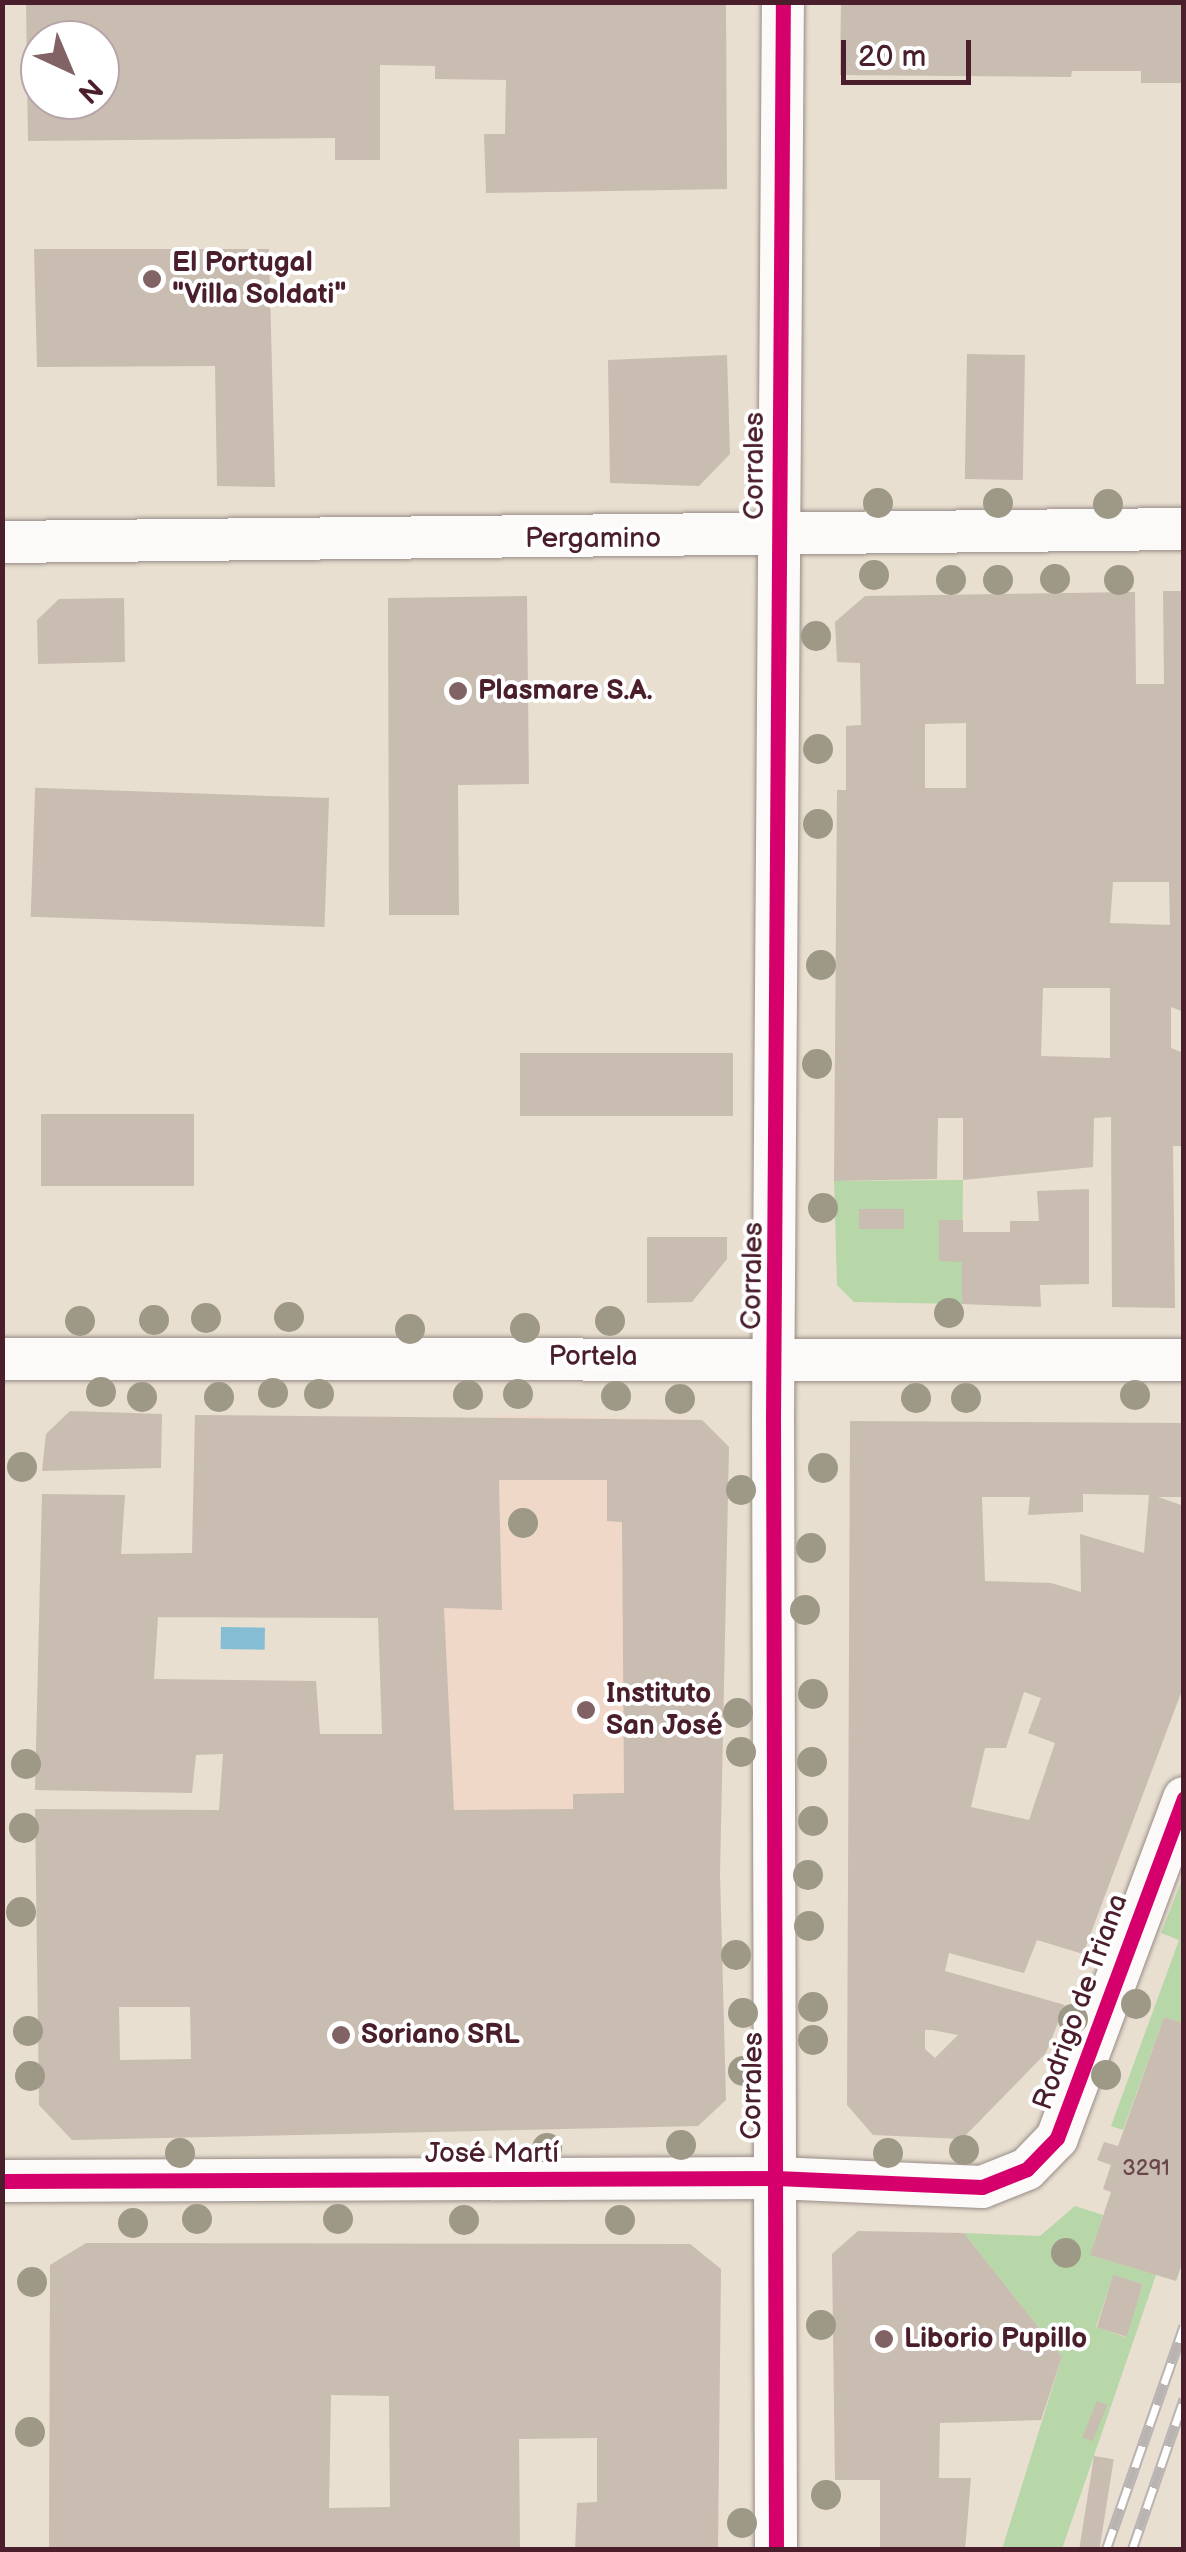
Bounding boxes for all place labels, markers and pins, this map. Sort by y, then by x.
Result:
place label: El Portugal "Villa Soldati" [172,246,346,312]
marker: El Portugal "Villa Soldati" [141,268,163,290]
place label: Plasmare S.A. [478,674,653,708]
marker: Plasmare S.A. [447,680,469,702]
place label: Instituto San José [606,1677,723,1743]
marker: Instituto San José [575,1699,597,1721]
place label: Soriano SRL [361,2018,520,2052]
marker: Soriano SRL [330,2024,352,2046]
place label: Liborio Pupillo [904,2322,1087,2356]
marker: Liborio Pupillo [873,2328,895,2350]

